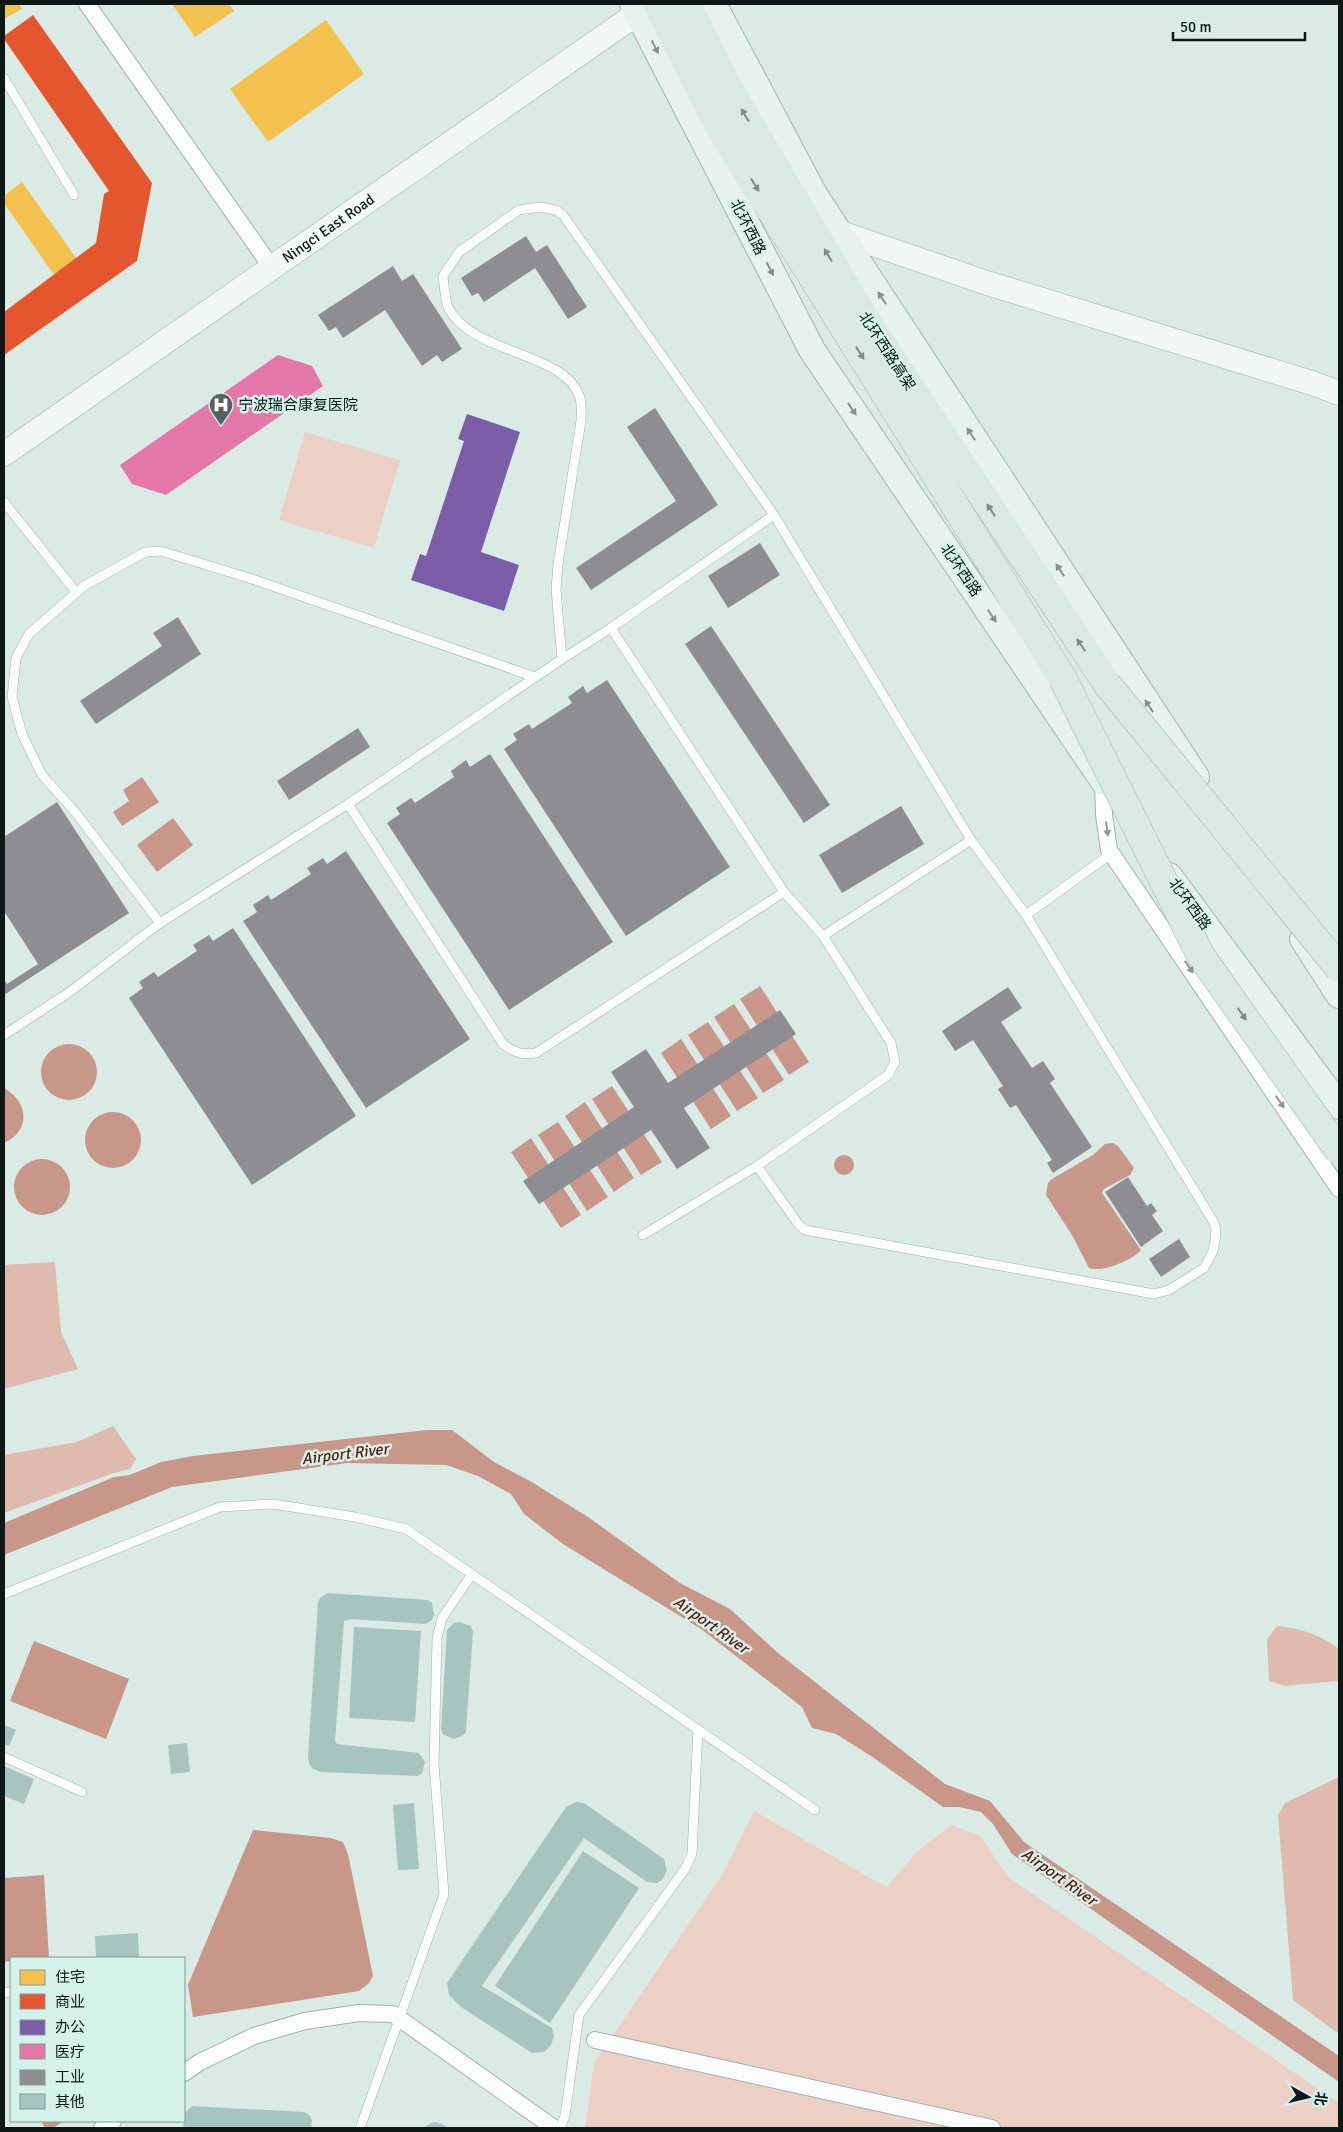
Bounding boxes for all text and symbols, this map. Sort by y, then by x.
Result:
scale bar [1173,10,1306,42]
text: 50 m [1180,18,1211,36]
one-way arrow [651,40,659,54]
one-way arrow [740,109,749,122]
one-way arrow [751,178,760,192]
street label: Ningci East Road [279,190,378,267]
street label: 北环西路 [726,196,770,258]
one-way arrow [823,248,832,262]
one-way arrow [766,262,774,276]
one-way arrow [877,292,886,305]
street label: 北环西路高架 [855,308,919,394]
one-way arrow [855,346,864,359]
hospital icon: 宁波瑞合康复医院 [208,392,234,426]
place label: 宁波瑞合康复医院 [238,396,358,414]
one-way arrow [847,402,857,416]
one-way arrow [966,427,976,441]
one-way arrow [986,503,996,516]
street label: 北环西路 [937,540,985,600]
one-way arrow [1055,563,1065,577]
one-way arrow [987,610,997,623]
one-way arrow [1076,638,1086,651]
one-way arrow [1144,699,1154,712]
one-way arrow [1103,822,1111,838]
street label: 北环西路 [1165,874,1215,934]
one-way arrow [1184,960,1194,974]
one-way arrow [1237,1007,1247,1021]
one-way arrow [1275,1095,1285,1109]
water label: Airport River [301,1439,391,1469]
water label: Airport River [670,1592,754,1659]
water label: Airport River [1018,1844,1102,1911]
legend [10,1957,185,2122]
text: 住宅 [55,1968,85,1986]
text: 商业 [55,1993,85,2011]
text: 办公 [55,2018,85,2036]
text: 医疗 [55,2043,85,2061]
text: 工业 [55,2068,85,2086]
north arrow [1283,2072,1333,2122]
text: 北 [1311,2091,1330,2107]
text: 其他 [55,2093,85,2111]

